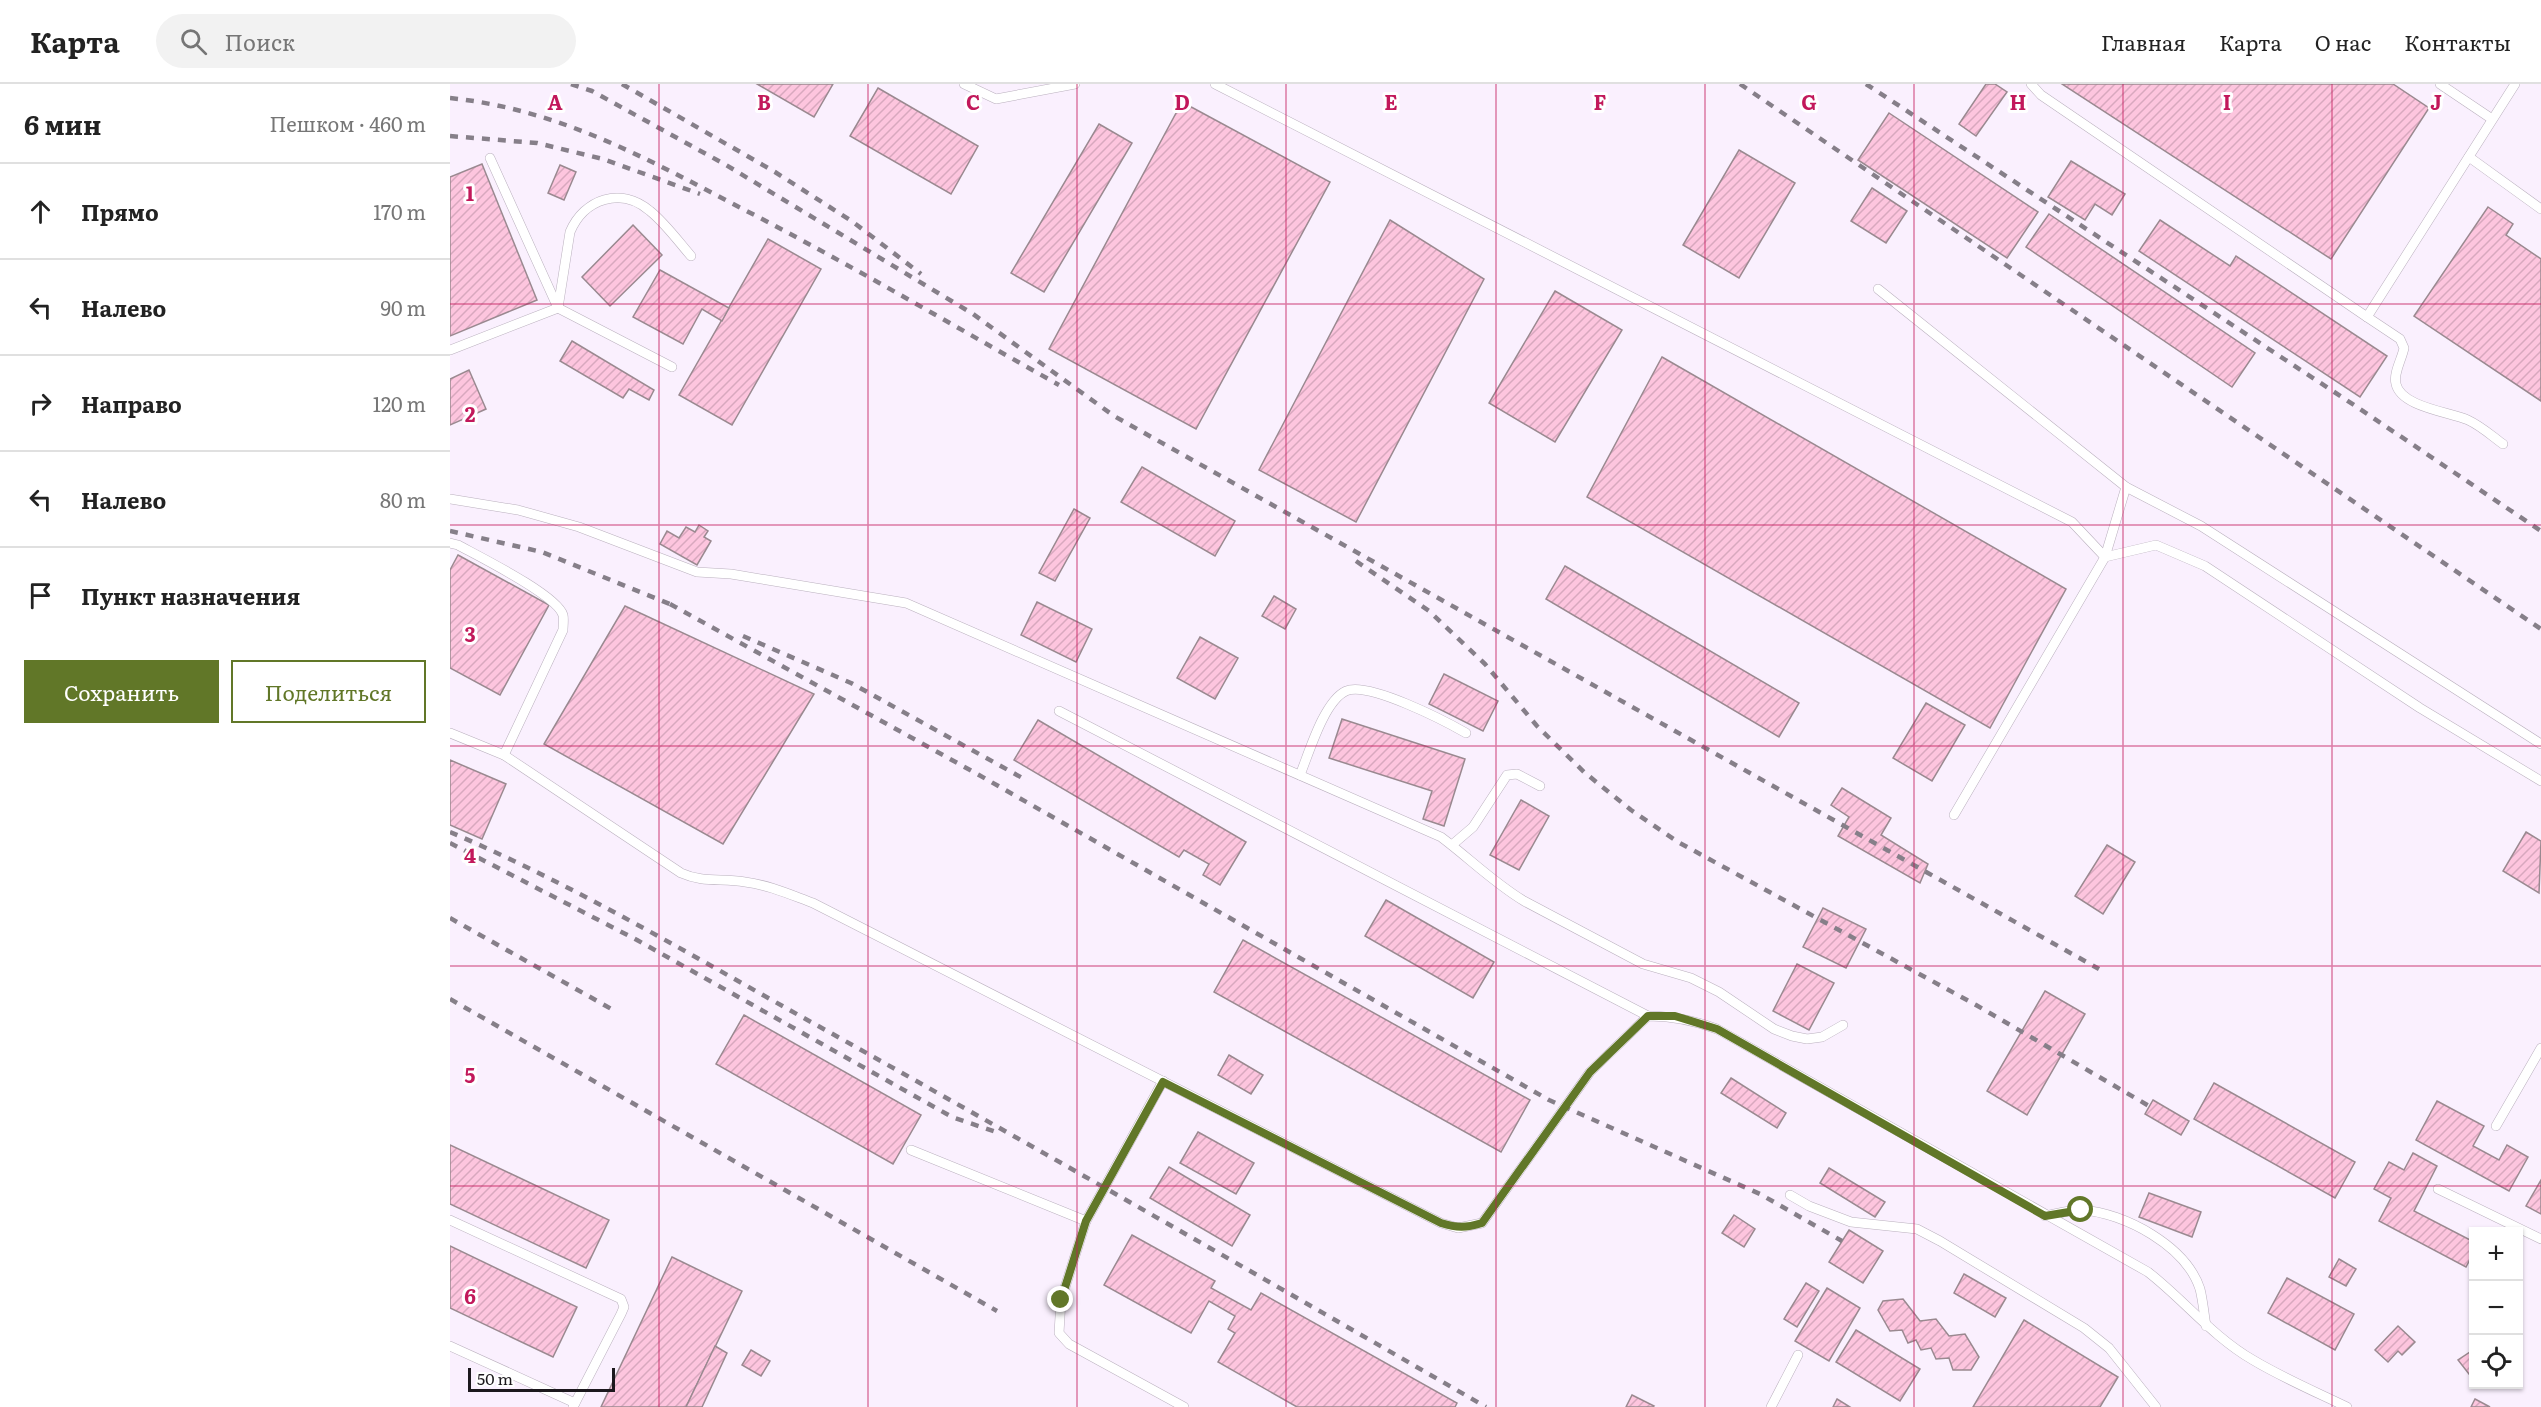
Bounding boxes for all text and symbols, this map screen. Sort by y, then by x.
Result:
search box [156,14,576,68]
text: Карта [30,20,120,62]
icon: search [177,25,210,58]
text: Поиск [225,25,295,58]
text: Главная [2101,26,2186,57]
text: Карта [2219,26,2282,57]
text: О нас [2315,26,2371,57]
text: Контакты [2404,26,2511,57]
text: A [547,86,563,116]
text: B [757,86,771,116]
text: C [966,86,980,116]
text: D [1174,86,1190,116]
text: E [1384,86,1398,116]
text: F [1594,86,1607,116]
text: G [1801,86,1817,116]
text: H [2010,86,2026,116]
text: I [2223,86,2231,116]
text: J [2430,86,2442,116]
text: 6 мин [24,104,101,143]
text: Пешком · 460 m [269,108,426,138]
text: 1 [466,177,474,207]
icon: ahead [24,195,57,228]
text: Прямо [81,195,159,228]
text: 170 m [373,196,426,226]
icon: left [24,291,57,324]
text: Налево [81,291,166,324]
text: 90 m [381,292,426,322]
icon: right [24,387,57,420]
text: Направо [81,387,182,420]
text: 120 m [373,388,426,418]
text: 2 [465,398,476,428]
icon: left [24,483,57,516]
text: Налево [81,483,166,516]
text: 80 m [380,484,426,514]
icon: arrive [24,579,57,612]
text: Пункт назначения [81,579,300,612]
text: 3 [464,618,476,648]
button: Сохранить [24,660,219,723]
button: Поделиться [231,660,426,723]
text: 4 [464,839,476,869]
text: 5 [465,1059,476,1089]
route start [2067,1196,2093,1222]
map controls [2469,1227,2523,1389]
button: + [2469,1227,2523,1281]
text: 6 [464,1280,476,1310]
button: − [2469,1281,2523,1335]
route end [1047,1286,1073,1312]
button: locate [2469,1335,2523,1389]
scale bar [468,1365,615,1392]
text: 50 m [477,1366,513,1390]

